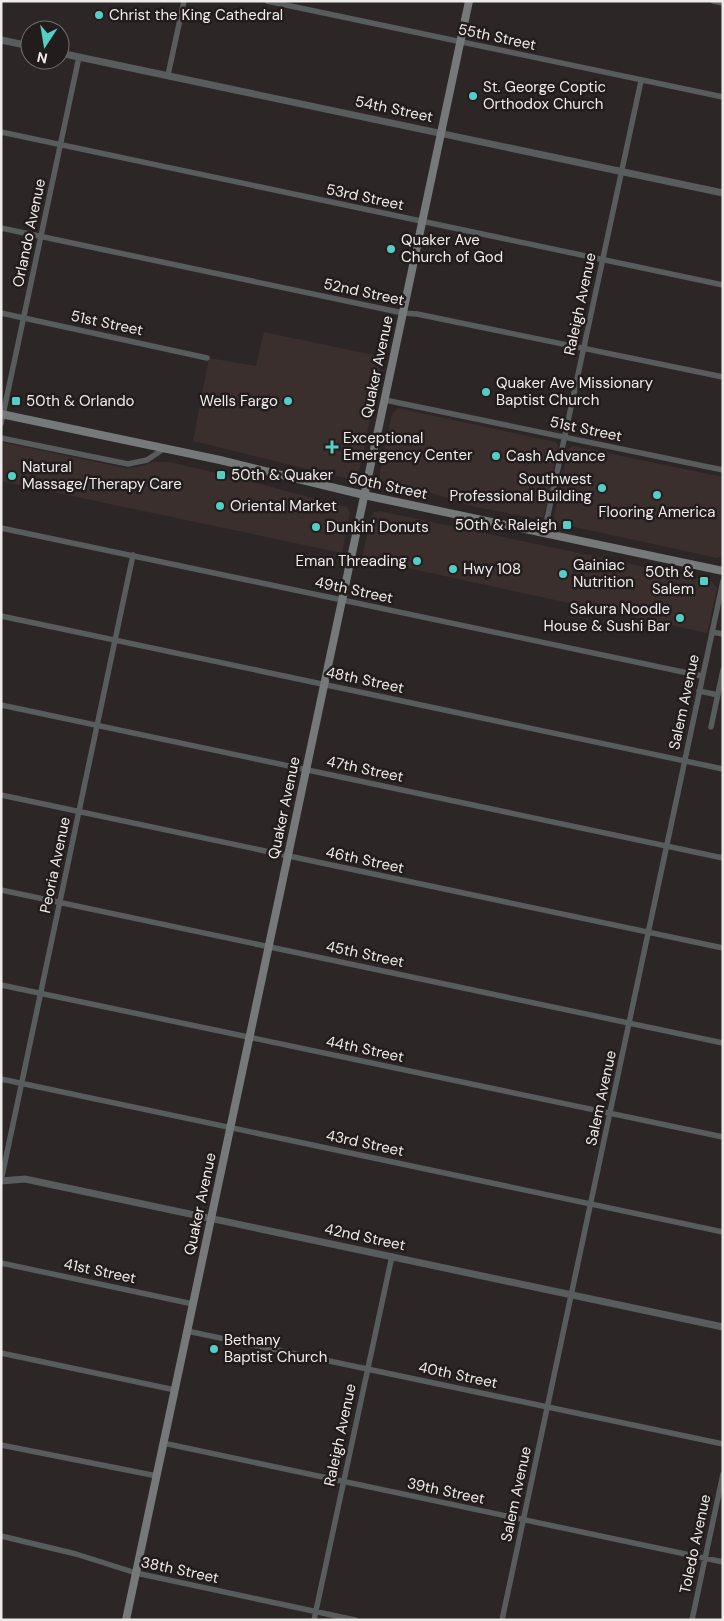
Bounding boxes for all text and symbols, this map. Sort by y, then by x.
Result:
place label: Christ the King Cathedral [109,5,283,25]
marker: Christ the King Cathedral [93,9,105,21]
street label: 55th Street [456,19,538,55]
north arrow [20,20,70,70]
text: N [35,48,49,68]
place label: St. George Coptic Orthodox Church [483,77,606,114]
marker: St. George Coptic Orthodox Church [467,90,479,102]
street label: 54th Street [353,91,435,127]
street label: Orlando Avenue [8,177,50,289]
street label: 53rd Street [324,179,406,215]
place label: Quaker Ave Church of God [401,230,503,267]
marker: Quaker Ave Church of God [385,243,397,255]
street label: Raleigh Avenue [559,251,601,357]
street label: 52nd Street [322,274,406,310]
street label: 51st Street [69,306,145,340]
street label: Quaker Avenue [356,314,398,420]
place label: Quaker Ave Missionary Baptist Church [496,373,654,410]
marker: Quaker Ave Missionary Baptist Church [480,386,492,398]
place label: 50th & Orlando [26,391,135,411]
place label: Wells Fargo [200,391,278,411]
marker: 50th & Orlando [10,395,22,407]
marker: Wells Fargo [282,395,294,407]
street label: 51st Street [548,412,624,446]
place label: Exceptional Emergency Center [343,428,473,465]
marker: Exceptional Emergency Center [325,440,339,454]
place label: Cash Advance [506,446,605,466]
marker: Cash Advance [490,450,502,462]
place label: Natural Massage/Therapy Care [22,457,182,494]
place label: 50th & Quaker [231,465,334,485]
street label: 50th Street [347,468,430,504]
marker: 50th & Quaker [215,469,227,481]
place label: Southwest Professional Building [450,469,592,506]
marker: Natural Massage/Therapy Care [6,470,18,482]
marker: Southwest Professional Building [596,482,608,494]
marker: Flooring America [651,489,663,501]
place label: Oriental Market [230,496,337,516]
marker: Oriental Market [214,500,226,512]
place label: Flooring America [598,502,716,522]
place label: 50th & Raleigh [455,515,557,535]
place label: Dunkin' Donuts [326,517,429,537]
marker: 50th & Raleigh [561,519,573,531]
marker: Dunkin' Donuts [310,521,322,533]
place label: Eman Threading [295,551,407,571]
marker: Eman Threading [411,555,423,567]
place label: Gainiac Nutrition [573,555,634,592]
place label: Hwy 108 [463,559,521,579]
place label: 50th & Salem [645,562,694,599]
marker: Hwy 108 [447,563,459,575]
marker: Gainiac Nutrition [557,568,569,580]
street label: 49th Street [313,572,395,608]
marker: 50th & Salem [698,575,710,587]
place label: Sakura Noodle House & Sushi Bar [543,599,670,636]
marker: Sakura Noodle House & Sushi Bar [674,612,686,624]
street label: Salem Avenue [664,652,704,752]
street label: 48th Street [324,662,406,698]
street label: 47th Street [325,751,405,787]
street label: Quaker Avenue [263,755,305,861]
street label: Peoria Avenue [35,815,75,915]
street label: 46th Street [324,842,406,878]
street label: 45th Street [324,936,406,972]
street label: 44th Street [324,1031,406,1067]
street label: Salem Avenue [581,1048,621,1148]
street label: 43rd Street [324,1125,406,1161]
street label: Quaker Avenue [179,1151,221,1257]
street label: 42nd Street [323,1219,407,1255]
street label: 41st Street [62,1254,138,1288]
place label: Bethany Baptist Church [224,1330,327,1367]
marker: Bethany Baptist Church [208,1343,220,1355]
street label: 40th Street [417,1357,500,1393]
street label: Raleigh Avenue [319,1382,361,1488]
street label: Salem Avenue [496,1444,536,1544]
street label: 39th Street [405,1473,487,1509]
street label: Toledo Avenue [675,1492,715,1596]
street label: 38th Street [139,1552,221,1588]

